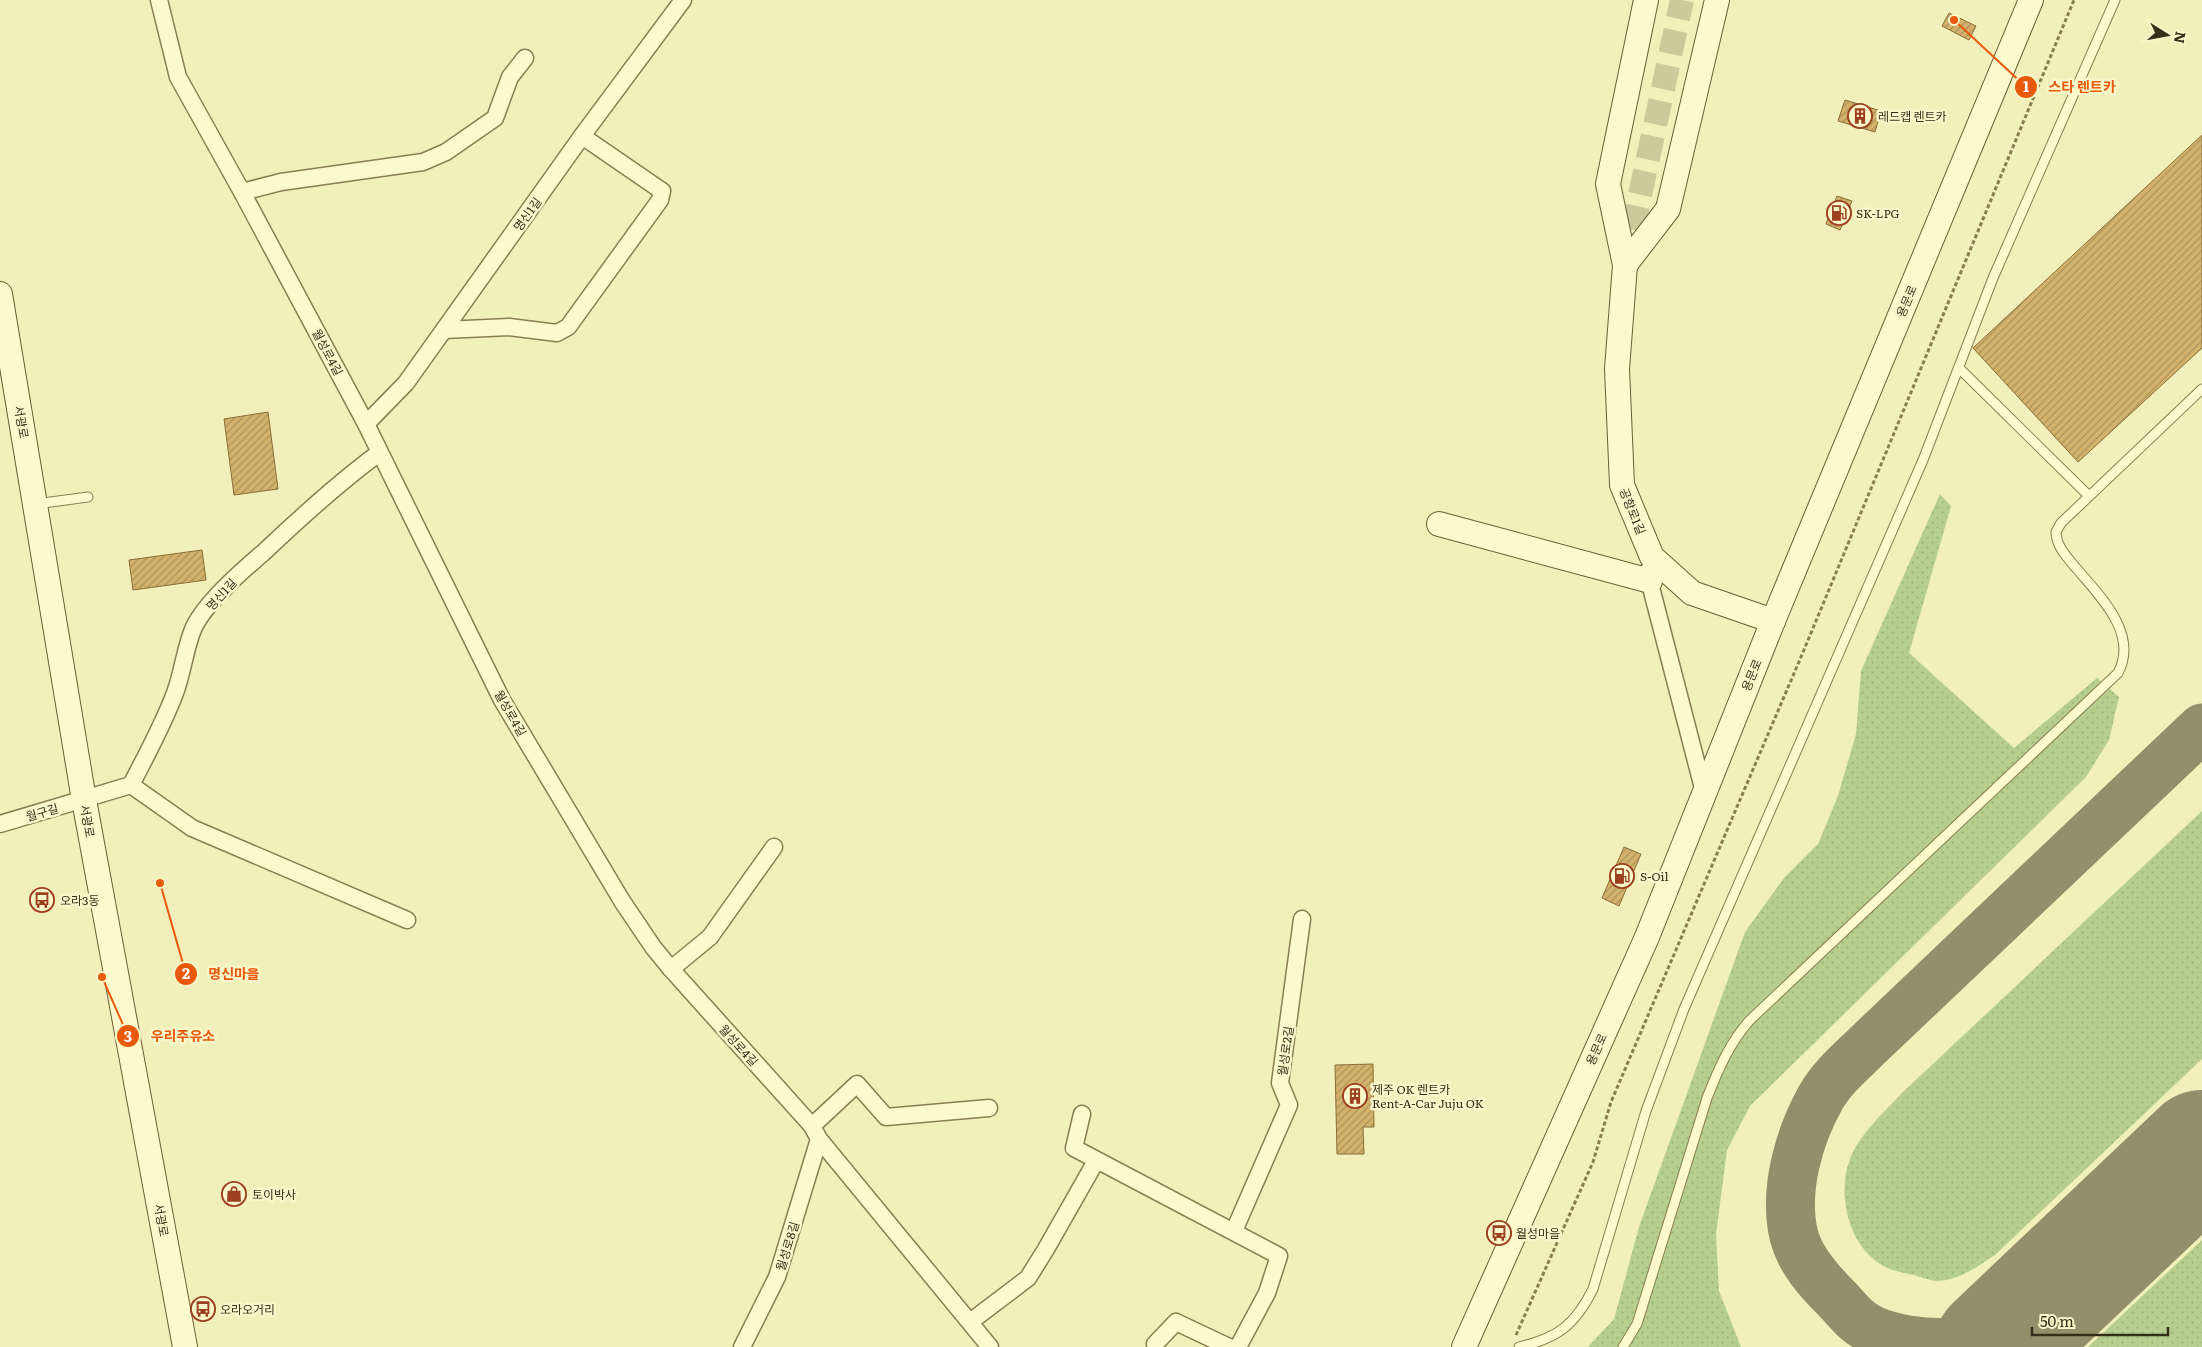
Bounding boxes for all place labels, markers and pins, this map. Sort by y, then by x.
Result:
callout: 스타 렌트카 [2013,73,2126,102]
building icon: 레드캡 렌트카 [1847,103,1873,129]
place label: 레드캡 렌트카 [1878,107,1947,125]
fuel station icon: SK-LPG [1826,200,1852,226]
place label: SK-LPG [1856,204,1900,222]
fuel station icon: S-Oil [1609,863,1635,889]
place label: S-Oil [1640,867,1669,885]
bus stop icon: 오라3동 [29,887,55,913]
place label: 오라3동 [60,891,100,909]
callout: 명신마을 [174,959,270,988]
callout: 우리주유소 [116,1022,225,1051]
place label: 제주 OK 렌트카 Rent-A-Car Juju OK [1372,1080,1484,1112]
building icon: 제주 OK 렌트카 Rent-A-Car Juju OK [1342,1083,1368,1109]
shop icon: 토이박사 [221,1181,247,1207]
place label: 토이박사 [252,1185,296,1203]
bus stop icon: 월성마을 [1486,1220,1512,1246]
place label: 월성마을 [1516,1224,1560,1242]
bus stop icon: 오라오거리 [190,1296,216,1322]
place label: 오라오거리 [220,1300,275,1318]

